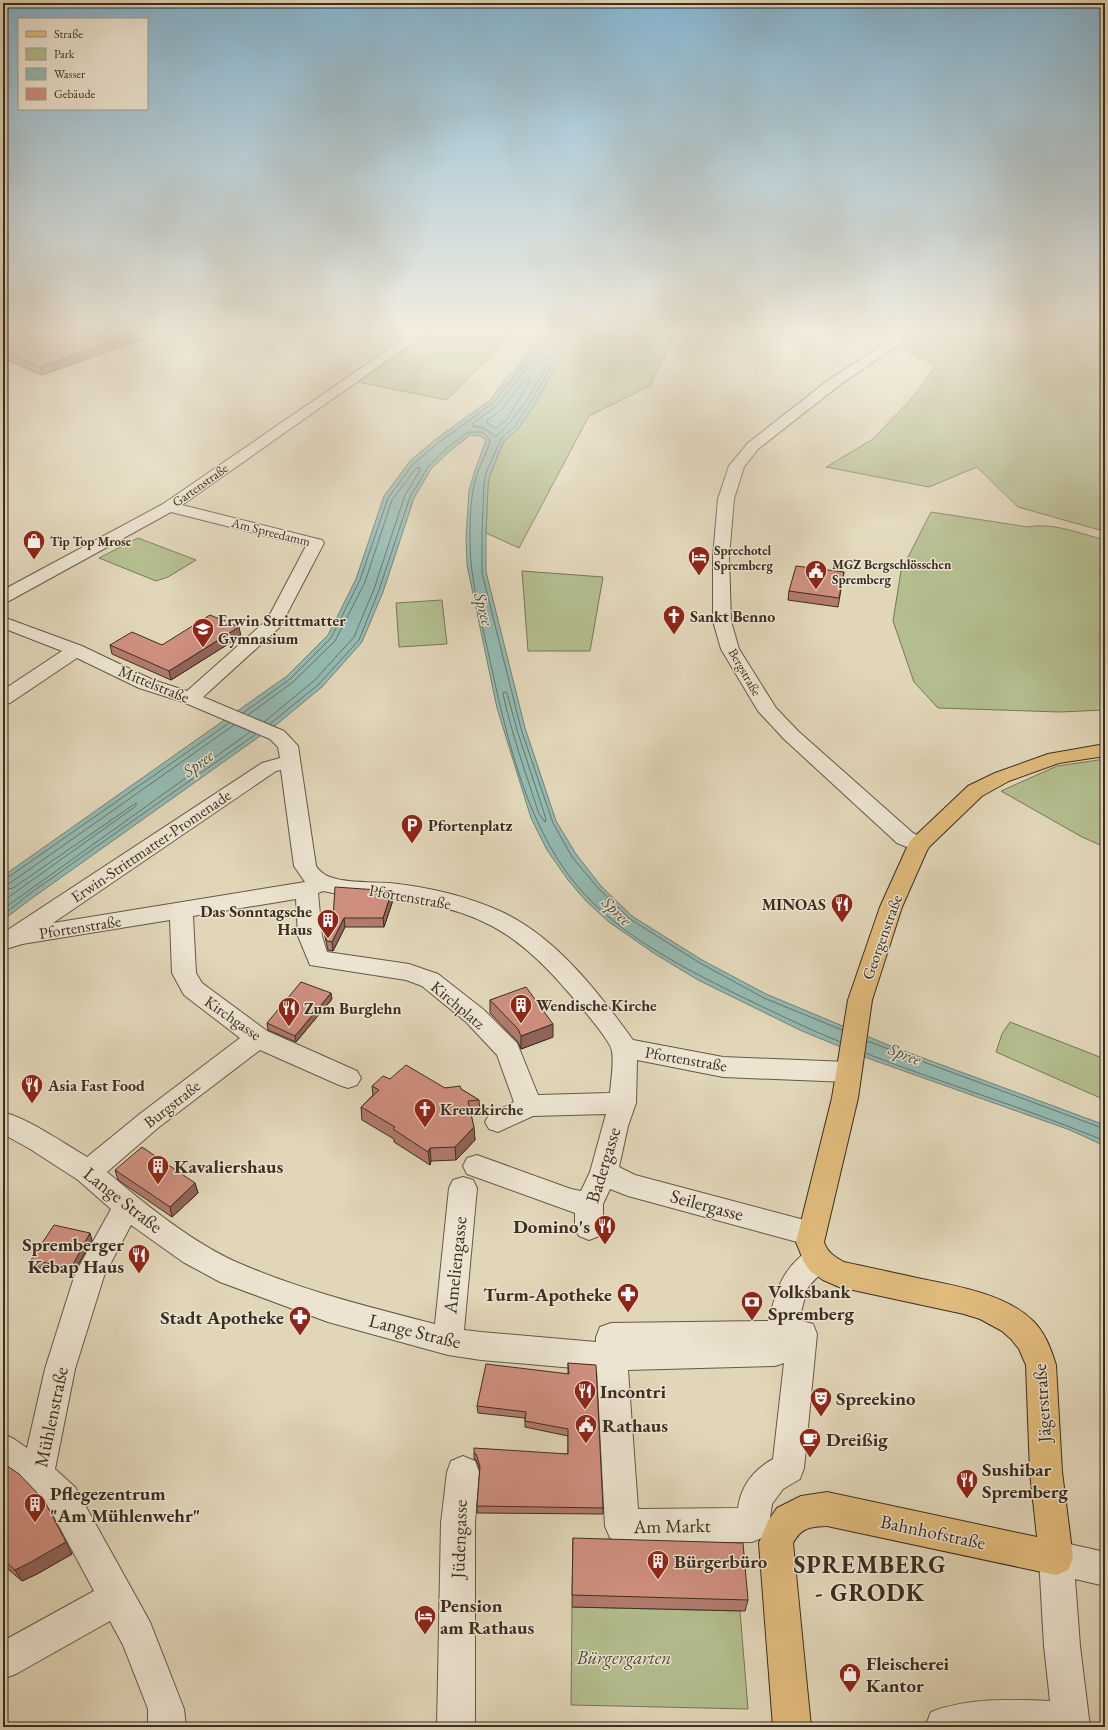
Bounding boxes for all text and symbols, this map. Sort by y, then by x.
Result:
legend [18,18,148,110]
text: Straße [54,26,83,42]
text: Park [54,46,75,62]
text: Wasser [54,66,85,82]
text: Gebäude [54,86,96,102]
street label: Gartenstraße [169,460,231,510]
street label: Am Spreedamm [229,514,312,550]
shop icon: Tip Top Mrose [21,528,47,561]
place label: Tip Top Mrose [50,533,132,550]
place label: Spreehotel Spremberg [714,542,773,574]
hotel icon: Spreehotel Spremberg [686,544,712,577]
place label: MGZ Bergschlösschen Spremberg [832,556,952,588]
public building icon: MGZ Bergschlösschen Spremberg [803,558,829,591]
water label: Spree [469,589,499,628]
church icon: Sankt Benno [661,603,687,636]
place label: Sankt Benno [690,606,775,627]
place label: Erwin Strittmatter Gymnasium [218,610,346,649]
school or university icon: Erwin Strittmatter Gymnasium [190,616,216,649]
street label: Bergstraße [725,645,765,699]
street label: Mittelstraße [115,660,193,708]
water label: Spree [177,744,218,782]
street label: Erwin-Strittmatter-Promenade [67,785,235,907]
parking icon: Pfortenplatz [399,812,425,845]
place label: Pfortenplatz [428,815,513,836]
street label: Pfortenstraße [367,879,453,915]
water label: Spree [597,891,637,931]
restaurant icon: MINOAS [829,891,855,924]
street label: Georgenstraße [857,892,907,982]
place label: MINOAS [762,894,826,915]
place label: Das Sonntagsche Haus [200,901,312,940]
building icon: Das Sonntagsche Haus [315,907,341,940]
street label: Pfortenstraße [37,910,123,944]
street label: Kirchplatz [427,976,489,1034]
street label: Kirchgasse [200,991,266,1045]
building icon: Wendische Kirche [508,992,534,1025]
restaurant icon: Zum Burglehn [276,995,302,1028]
place label: Wendische Kirche [536,995,657,1016]
place label: Zum Burglehn [304,998,401,1019]
water label: Spree [885,1037,925,1070]
street label: Pfortenstraße [643,1041,729,1077]
restaurant icon: Asia Fast Food [19,1072,45,1105]
place label: Asia Fast Food [47,1075,145,1096]
street label: Burgstraße [139,1075,205,1133]
church icon: Kreuzkirche [412,1096,438,1129]
place label: Kreuzkirche [440,1099,523,1120]
street label: Badergasse [580,1124,626,1206]
building icon: Kavaliershaus [145,1153,171,1186]
place label: Kavaliershaus [174,1154,283,1179]
street label: Lange Straße [78,1161,168,1239]
street label: Seilergasse [668,1183,746,1227]
restaurant icon: Domino's [592,1213,618,1246]
place label: Domino's [513,1214,590,1239]
street label: Ameliengasse [437,1215,473,1316]
place label: Spremberger Kebap Haus [22,1232,124,1279]
restaurant icon: Spremberger Kebap Haus [126,1242,152,1275]
place label: Volksbank Spremberg [768,1279,855,1326]
pharmacy icon: Turm-Apotheke [615,1281,641,1314]
place label: Turm-Apotheke [483,1282,612,1307]
bank icon: Volksbank Spremberg [739,1289,765,1322]
pharmacy icon: Stadt Apotheke [287,1304,313,1337]
place label: Stadt Apotheke [160,1305,284,1330]
street label: Lange Straße [366,1308,464,1354]
street label: Jägerstraße [1027,1363,1057,1445]
street label: Mühlenstraße [28,1365,74,1469]
restaurant icon: Incontri [572,1378,598,1411]
place label: Incontri [600,1379,666,1404]
theatre icon: Spreekino [808,1385,834,1418]
place label: Spreekino [836,1386,916,1411]
public building icon: Rathaus [573,1412,599,1445]
place label: Rathaus [602,1413,668,1438]
cafe icon: Dreißig [797,1426,823,1459]
place label: Dreißig [826,1427,888,1452]
place label: Sushibar Spremberg [982,1457,1069,1504]
restaurant icon: Sushibar Spremberg [954,1467,980,1500]
place label: Pflegezentrum "Am Mühlenwehr" [50,1481,200,1528]
building icon: Pflegezentrum "Am Mühlenwehr" [22,1491,48,1524]
street label: Jüdengasse [445,1499,473,1581]
street label: Bahnhofstraße [878,1509,988,1555]
street label: Am Markt [632,1513,711,1539]
building icon: Bürgerbüro [645,1548,671,1581]
place label: Bürgerbüro [674,1549,768,1574]
district label: SPREMBERG - GRODK [793,1549,947,1608]
place label: Pension am Rathaus [440,1593,534,1640]
hotel icon: Pension am Rathaus [412,1603,438,1636]
park label: Bürgergarten [576,1645,671,1670]
place label: Fleischerei Kantor [866,1651,950,1698]
shop icon: Fleischerei Kantor [837,1661,863,1694]

